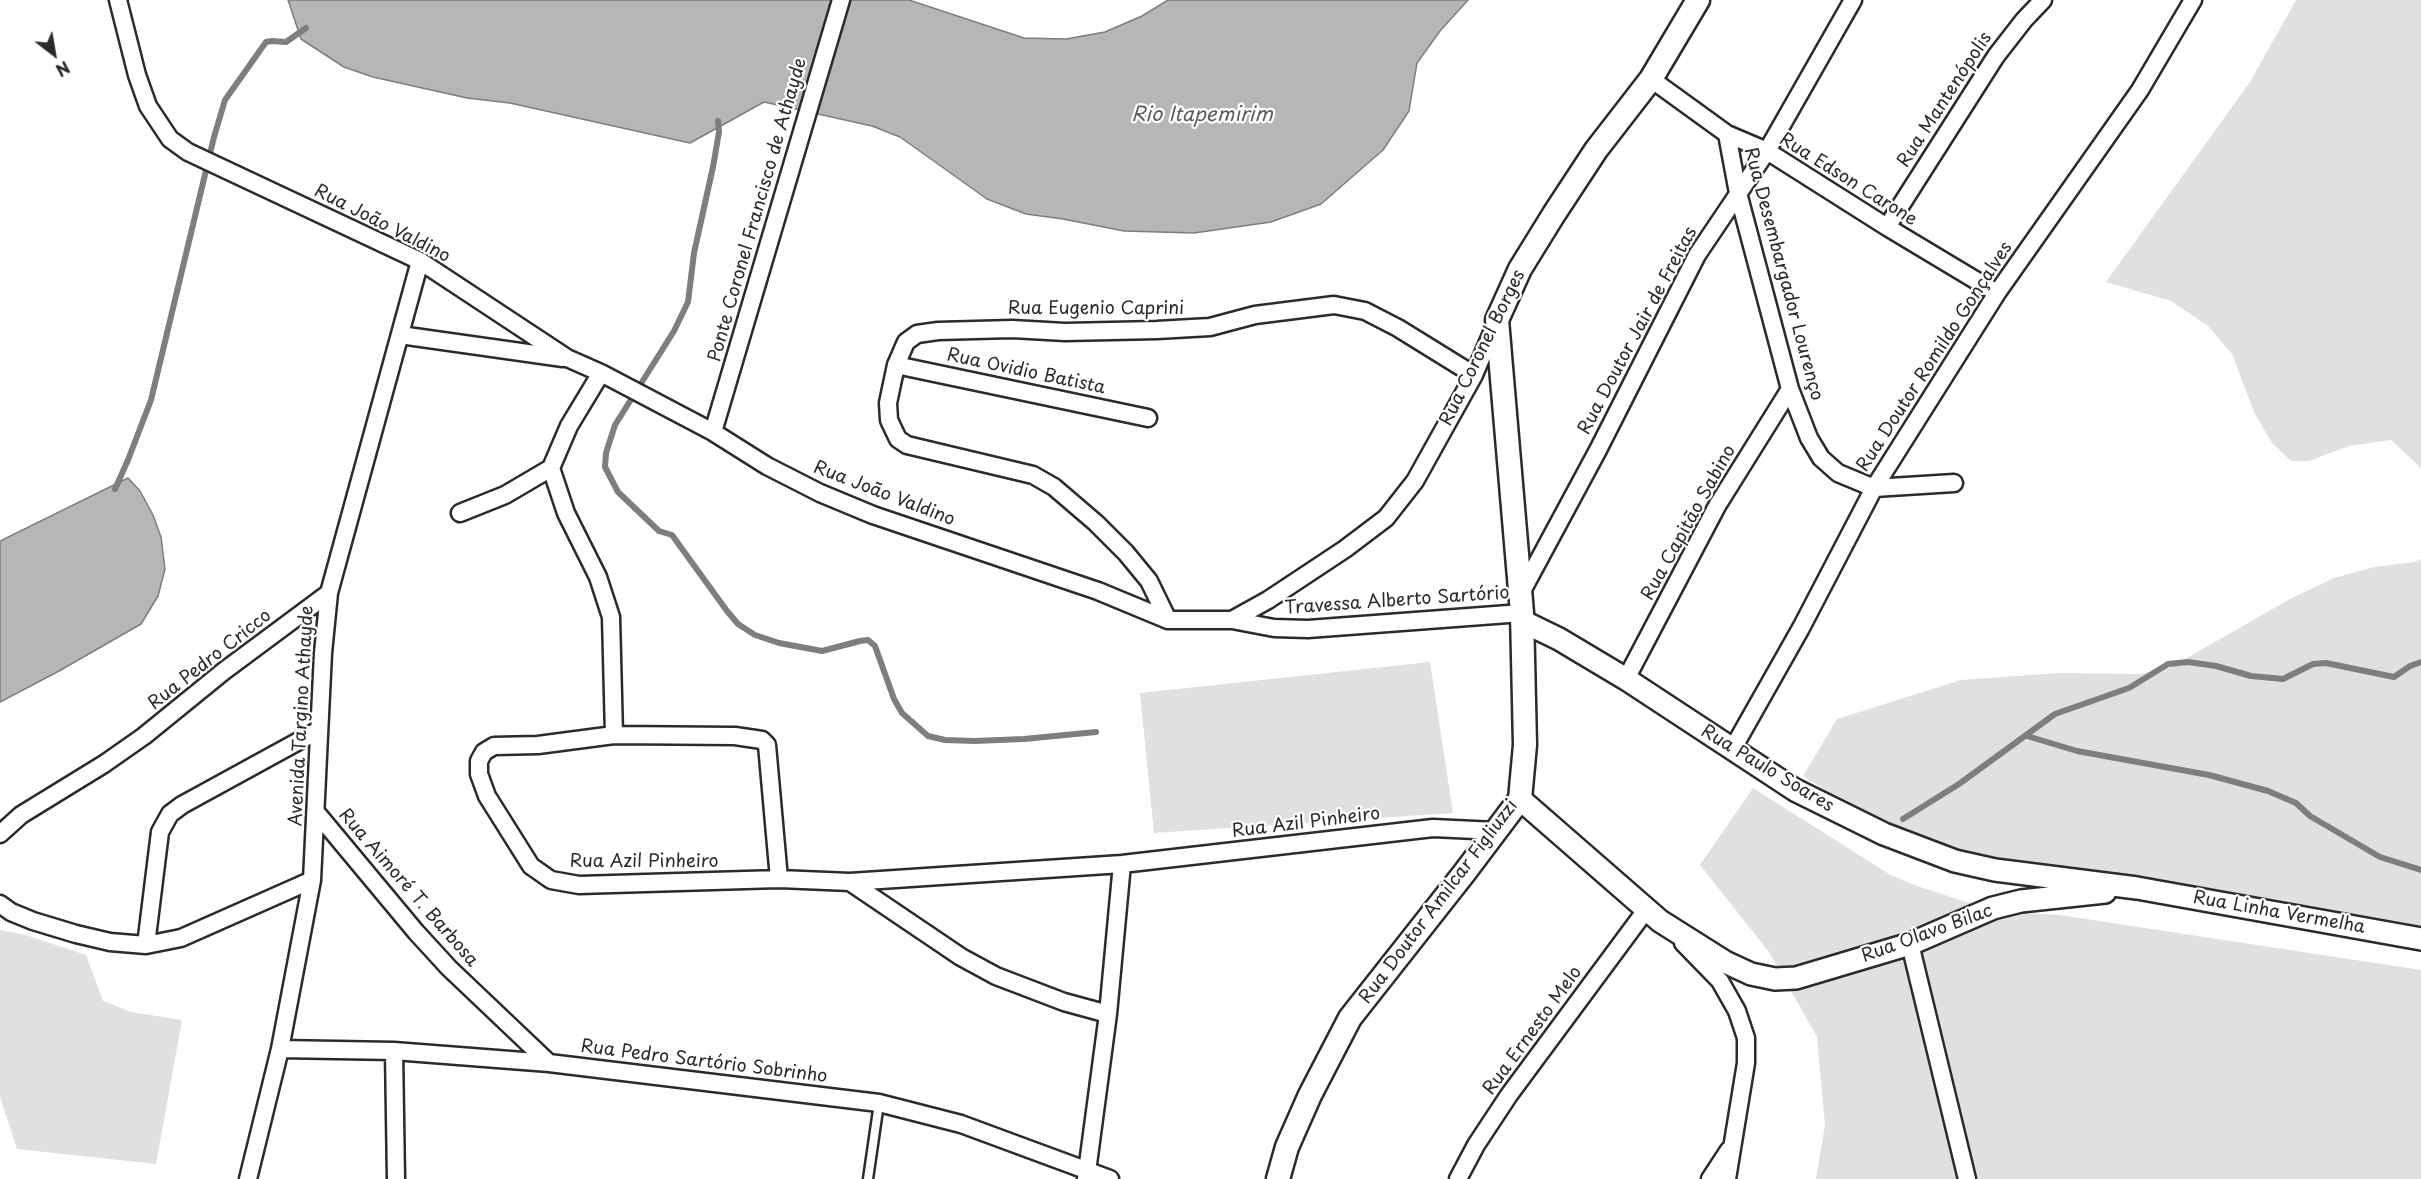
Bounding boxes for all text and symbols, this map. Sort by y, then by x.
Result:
north arrow [24,24,84,84]
street label: Rua Mantenópolis [1893,28,1997,172]
text: N [52,56,75,83]
street label: Ponte Coronel Francisco de Athayde [704,56,812,364]
water label: Rio Itapemirim [1131,103,1273,127]
street label: Rua Edson Carone [1775,129,1921,231]
street label: Rua Desembargador Lourenço [1739,145,1827,403]
street label: Rua João Valdino [310,180,454,268]
street label: Rua Doutor Jair de Freitas [1574,223,1702,439]
street label: Rua Doutor Romildo Gonçalves [1853,238,2017,476]
street label: Rua Coronel Borges [1436,266,1530,430]
street label: Rua Eugenio Caprini [1008,298,1184,320]
street label: Rua Ovidio Batista [945,345,1107,399]
street label: Rua Capitão Sabino [1637,442,1741,604]
street label: Rua João Valdino [810,457,958,531]
street label: Travessa Alberto Sartório [1284,582,1510,620]
street label: Rua Pedro Cricco [144,605,276,715]
street label: Avenida Targino Athayde [285,605,319,827]
street label: Rua Paulo Soares [1697,721,1837,817]
street label: Rua Doutor Amilcar Figliuzzi [1355,796,1523,1008]
street label: Rua Azil Pinheiro [1231,803,1381,843]
street label: Rua Aimoré T. Barbosa [334,805,482,971]
street label: Rua Azil Pinheiro [569,851,719,873]
street label: Rua Linha Vermelha [2191,887,2367,939]
street label: Rua Olavo Bilac [1859,900,1995,968]
street label: Rua Ernesto Melo [1479,962,1587,1100]
street label: Rua Pedro Sartório Sobrinho [579,1036,829,1088]

